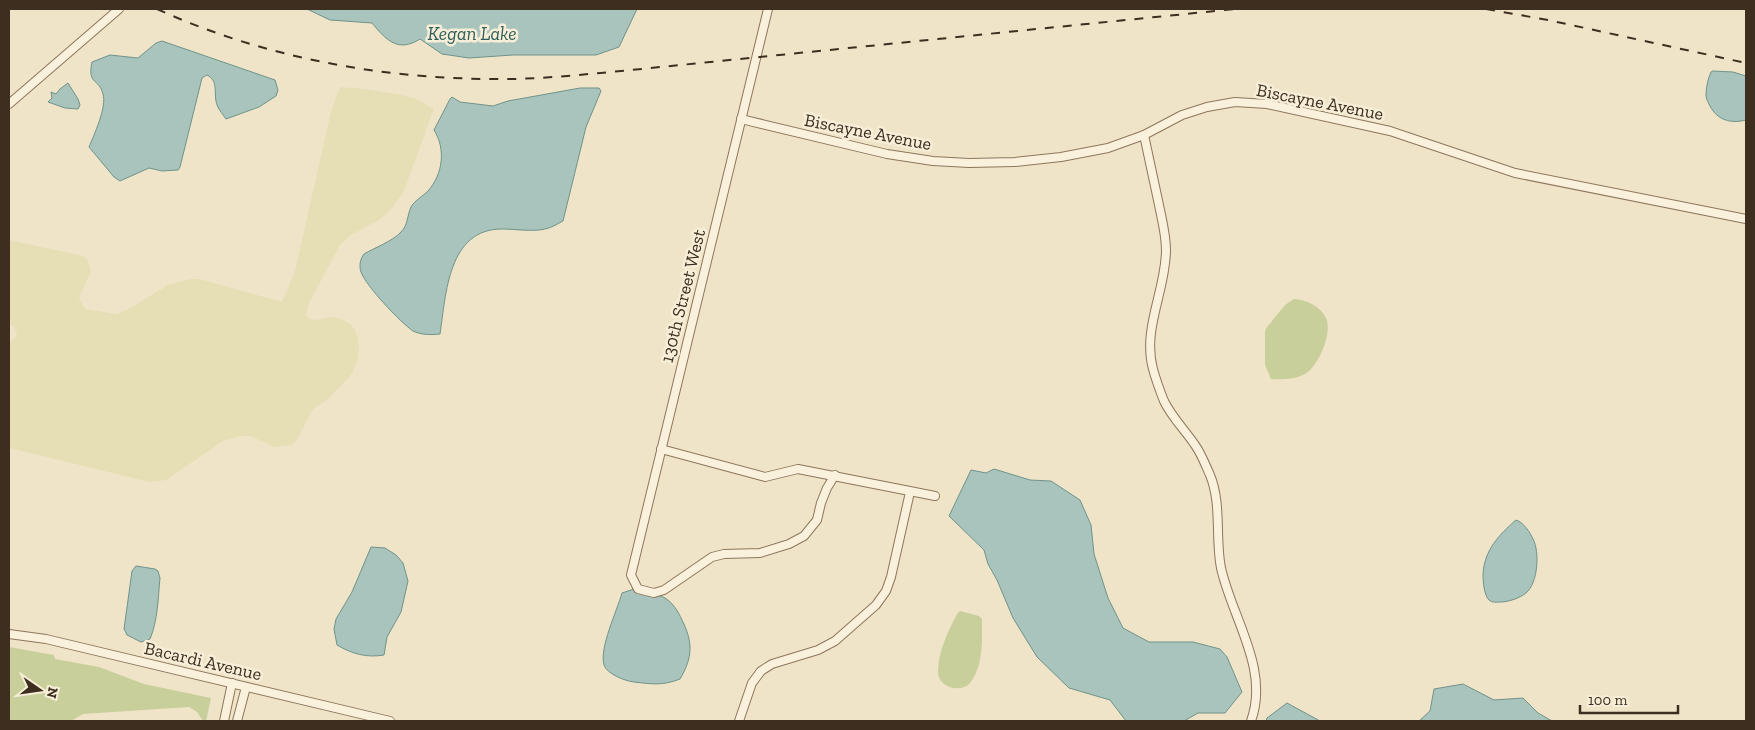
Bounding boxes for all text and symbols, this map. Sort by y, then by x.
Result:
water label: Kegan Lake [427,22,517,45]
street label: Biscayne Avenue [1255,79,1385,125]
street label: Biscayne Avenue [803,109,933,155]
street label: 130th Street West [656,227,710,365]
street label: Bacardi Avenue [142,637,264,685]
north arrow [15,665,65,715]
scale bar [1580,682,1678,714]
text: N [43,686,62,700]
text: 100 m [1588,691,1627,709]

